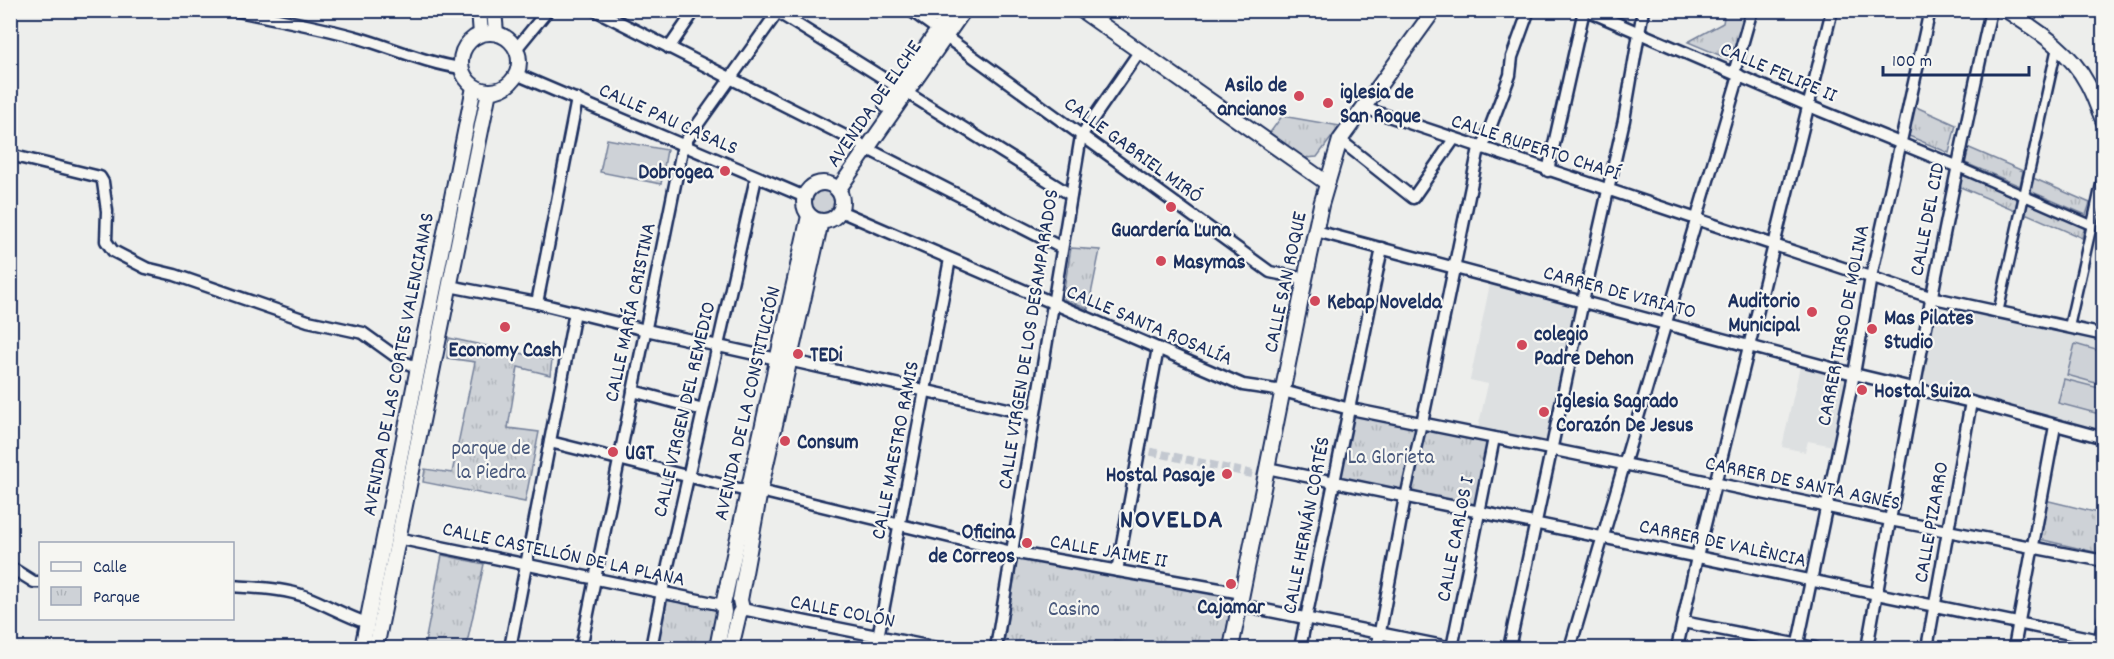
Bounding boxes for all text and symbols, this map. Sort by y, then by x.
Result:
street label: AVENIDA DE ELCHE [820,35,931,174]
street label: CALLE FELIPE II [1715,36,1841,112]
scale bar [1883,39,2028,77]
text: 100 m [1892,50,1932,75]
place label: Asilo de ancianos [1217,72,1287,126]
street label: CALLE PAU CASALS [593,77,742,165]
place label: iglesia de San Roque [1340,79,1421,133]
marker: Asilo de ancianos [1292,89,1306,103]
street label: CALLE GABRIEL MIRÓ [1056,91,1208,212]
marker: iglesia de San Roque [1321,96,1335,110]
street label: CALLE RUPERTO CHAPÍ [1447,107,1625,191]
place label: Dobrogea [638,159,714,189]
street label: CALLE DEL CID [1903,160,1955,279]
marker: Dobrogea [718,164,732,178]
street label: CALLE VIRGEN DE LOS DESAMPARADOS [991,187,1069,492]
marker: Guardería Luna [1164,200,1178,214]
street label: CALLE SAN ROQUE [1257,209,1317,356]
street label: AVENIDA DE LAS CORTES VALENCIANAS [356,210,444,519]
place label: Guardería Luna [1111,217,1232,247]
street label: CALLE MARÍA CRISTINA [598,220,666,405]
street label: CARRER TIRSO DE MOLINA [1811,222,1879,429]
place label: Masymas [1173,249,1246,279]
marker: Masymas [1154,254,1168,268]
street label: CARRER DE VIRIATO [1539,259,1699,329]
street label: CALLE SANTA ROSALÍA [1061,278,1237,375]
street label: AVENIDA DE LA CONSTITUCIÓN [707,284,790,524]
place label: Auditorio Municipal [1728,288,1801,342]
place label: Kebap Novelda [1327,289,1443,319]
marker: Kebap Novelda [1308,294,1322,308]
street label: CALLE VIRGEN DEL REMEDIO [647,299,725,520]
marker: Auditorio Municipal [1805,305,1819,319]
place label: Mas Pilates Studio [1884,305,1974,359]
marker: Economy Cash [498,320,512,334]
place label: colegio Padre Dehon [1534,321,1634,375]
marker: Mas Pilates Studio [1865,322,1879,336]
place label: Economy Cash [449,337,562,367]
marker: colegio Padre Dehon [1515,338,1529,352]
place label: TEDi [810,342,843,372]
marker: TEDi [791,347,805,361]
street label: CALLE MAESTRO RAMIS [865,359,929,542]
place label: Hostal Suiza [1874,378,1971,408]
marker: Hostal Suiza [1855,383,1869,397]
place label: Iglesia Sagrado Corazón De Jesus [1556,388,1694,442]
marker: Iglesia Sagrado Corazón De Jesus [1537,405,1551,419]
place label: Consum [797,429,859,459]
marker: Consum [778,434,792,448]
street label: CALLE HERNÁN CORTÉS [1276,434,1340,617]
park label: parque de la Piedra [452,435,530,489]
place label: UGT [625,440,655,470]
park label: La Glorieta [1348,444,1435,474]
marker: UGT [606,445,620,459]
street label: CARRER DE SANTA AGNÉS [1702,450,1903,520]
street label: CALLE PIZARRO [1908,460,1958,586]
place label: Hostal Pasaje [1106,462,1215,492]
marker: Hostal Pasaje [1220,467,1234,481]
street label: CALLE CARLOS I [1430,474,1484,605]
district label: NOVELDA [1120,502,1224,541]
street label: CARRER DE VALÈNCIA [1636,513,1809,577]
street label: CALLE CASTELLÓN DE LA PLANA [439,516,688,596]
place label: Oficina de Correos [928,519,1016,573]
street label: CALLE JAIME II [1047,528,1170,578]
marker: Oficina de Correos [1020,536,1034,550]
legend [39,542,234,620]
text: Calle [93,556,127,581]
marker: Cajamar [1224,577,1238,591]
text: Parque [93,586,140,611]
street label: CALLE COLÓN [787,588,897,638]
place label: Cajamar [1197,594,1266,624]
park label: Casino [1048,596,1100,626]

